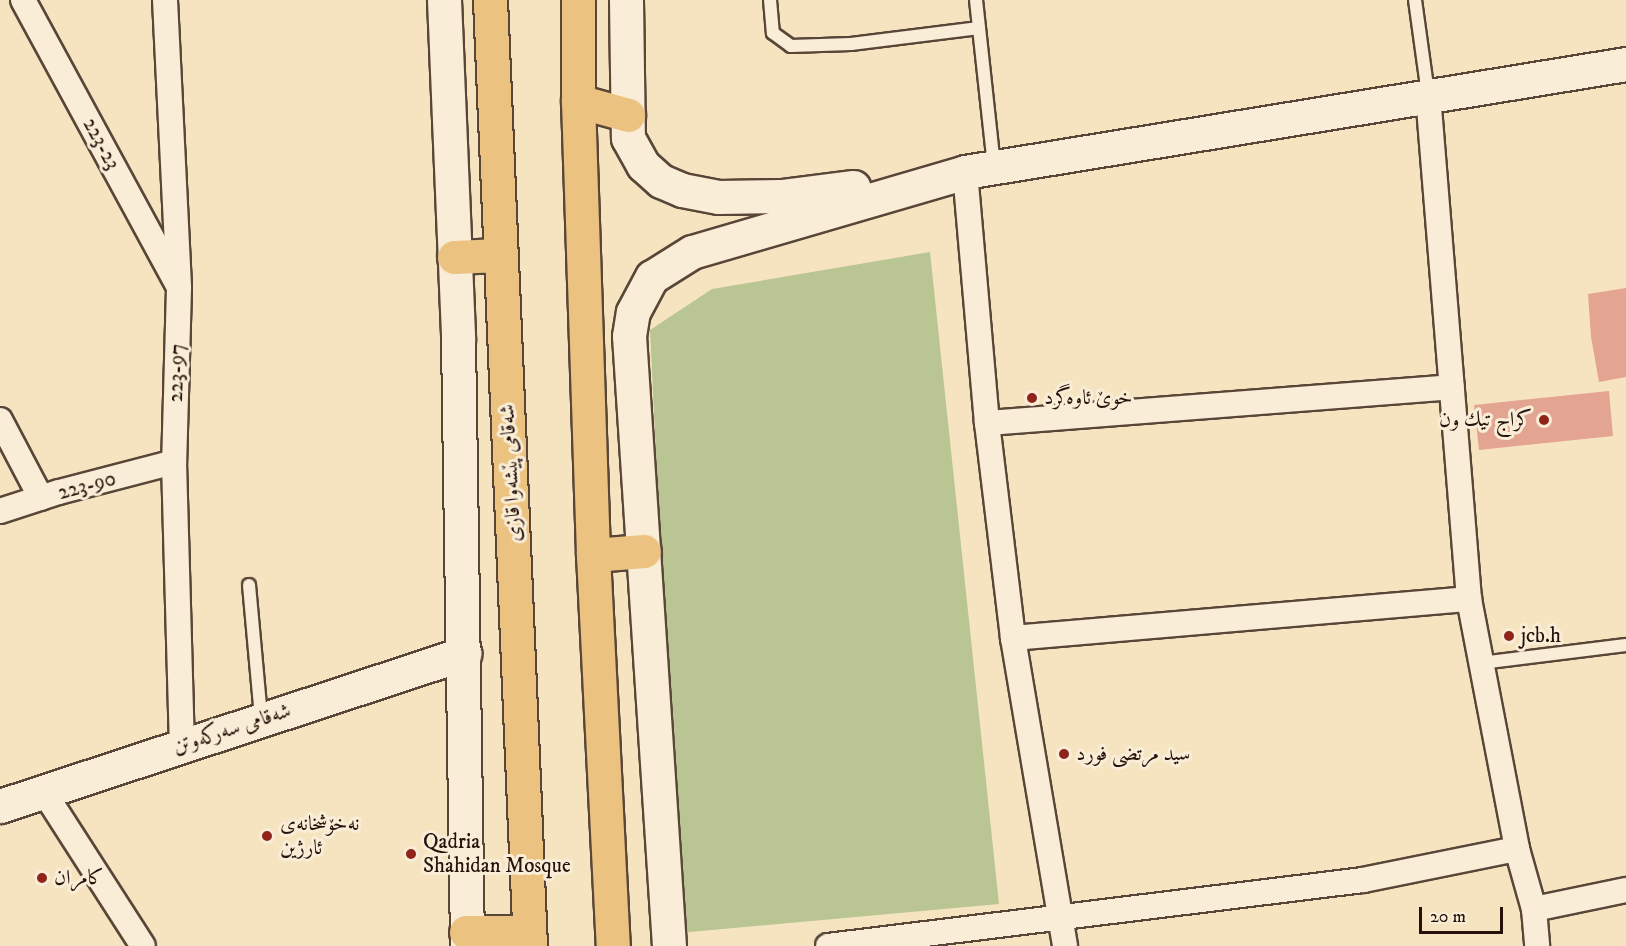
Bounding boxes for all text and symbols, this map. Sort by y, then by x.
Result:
street label: 223-23 [77,114,125,174]
street label: 223-97 [163,343,191,403]
place label: خوێ ئاوەگرد [1044,385,1133,411]
marker: خوێ ئاوەگرد [1025,391,1039,405]
street label: شەقامی پێشەوا قازی [495,403,527,543]
place label: كراج تيك ون [1439,407,1532,433]
marker: كراج تيك ون [1537,413,1551,427]
street label: 223-90 [55,466,119,506]
place label: jcb.h [1521,623,1561,649]
marker: jcb.h [1502,629,1516,643]
street label: شەقامی سەرکەوتن [170,698,294,760]
place label: سيد مرتضى فورد [1076,741,1190,767]
marker: سيد مرتضى فورد [1057,747,1071,761]
place label: نەخۆشخانەی ئارژین [280,811,359,861]
marker: نەخۆشخانەی ئارژین [258,827,276,845]
place label: Qadria Shahidan Mosque [423,829,571,879]
marker: Qadria Shahidan Mosque [404,847,418,861]
place label: كامران [54,865,104,891]
marker: كامران [35,871,49,885]
scale bar [1422,895,1506,933]
text: 20 m [1430,906,1466,928]

